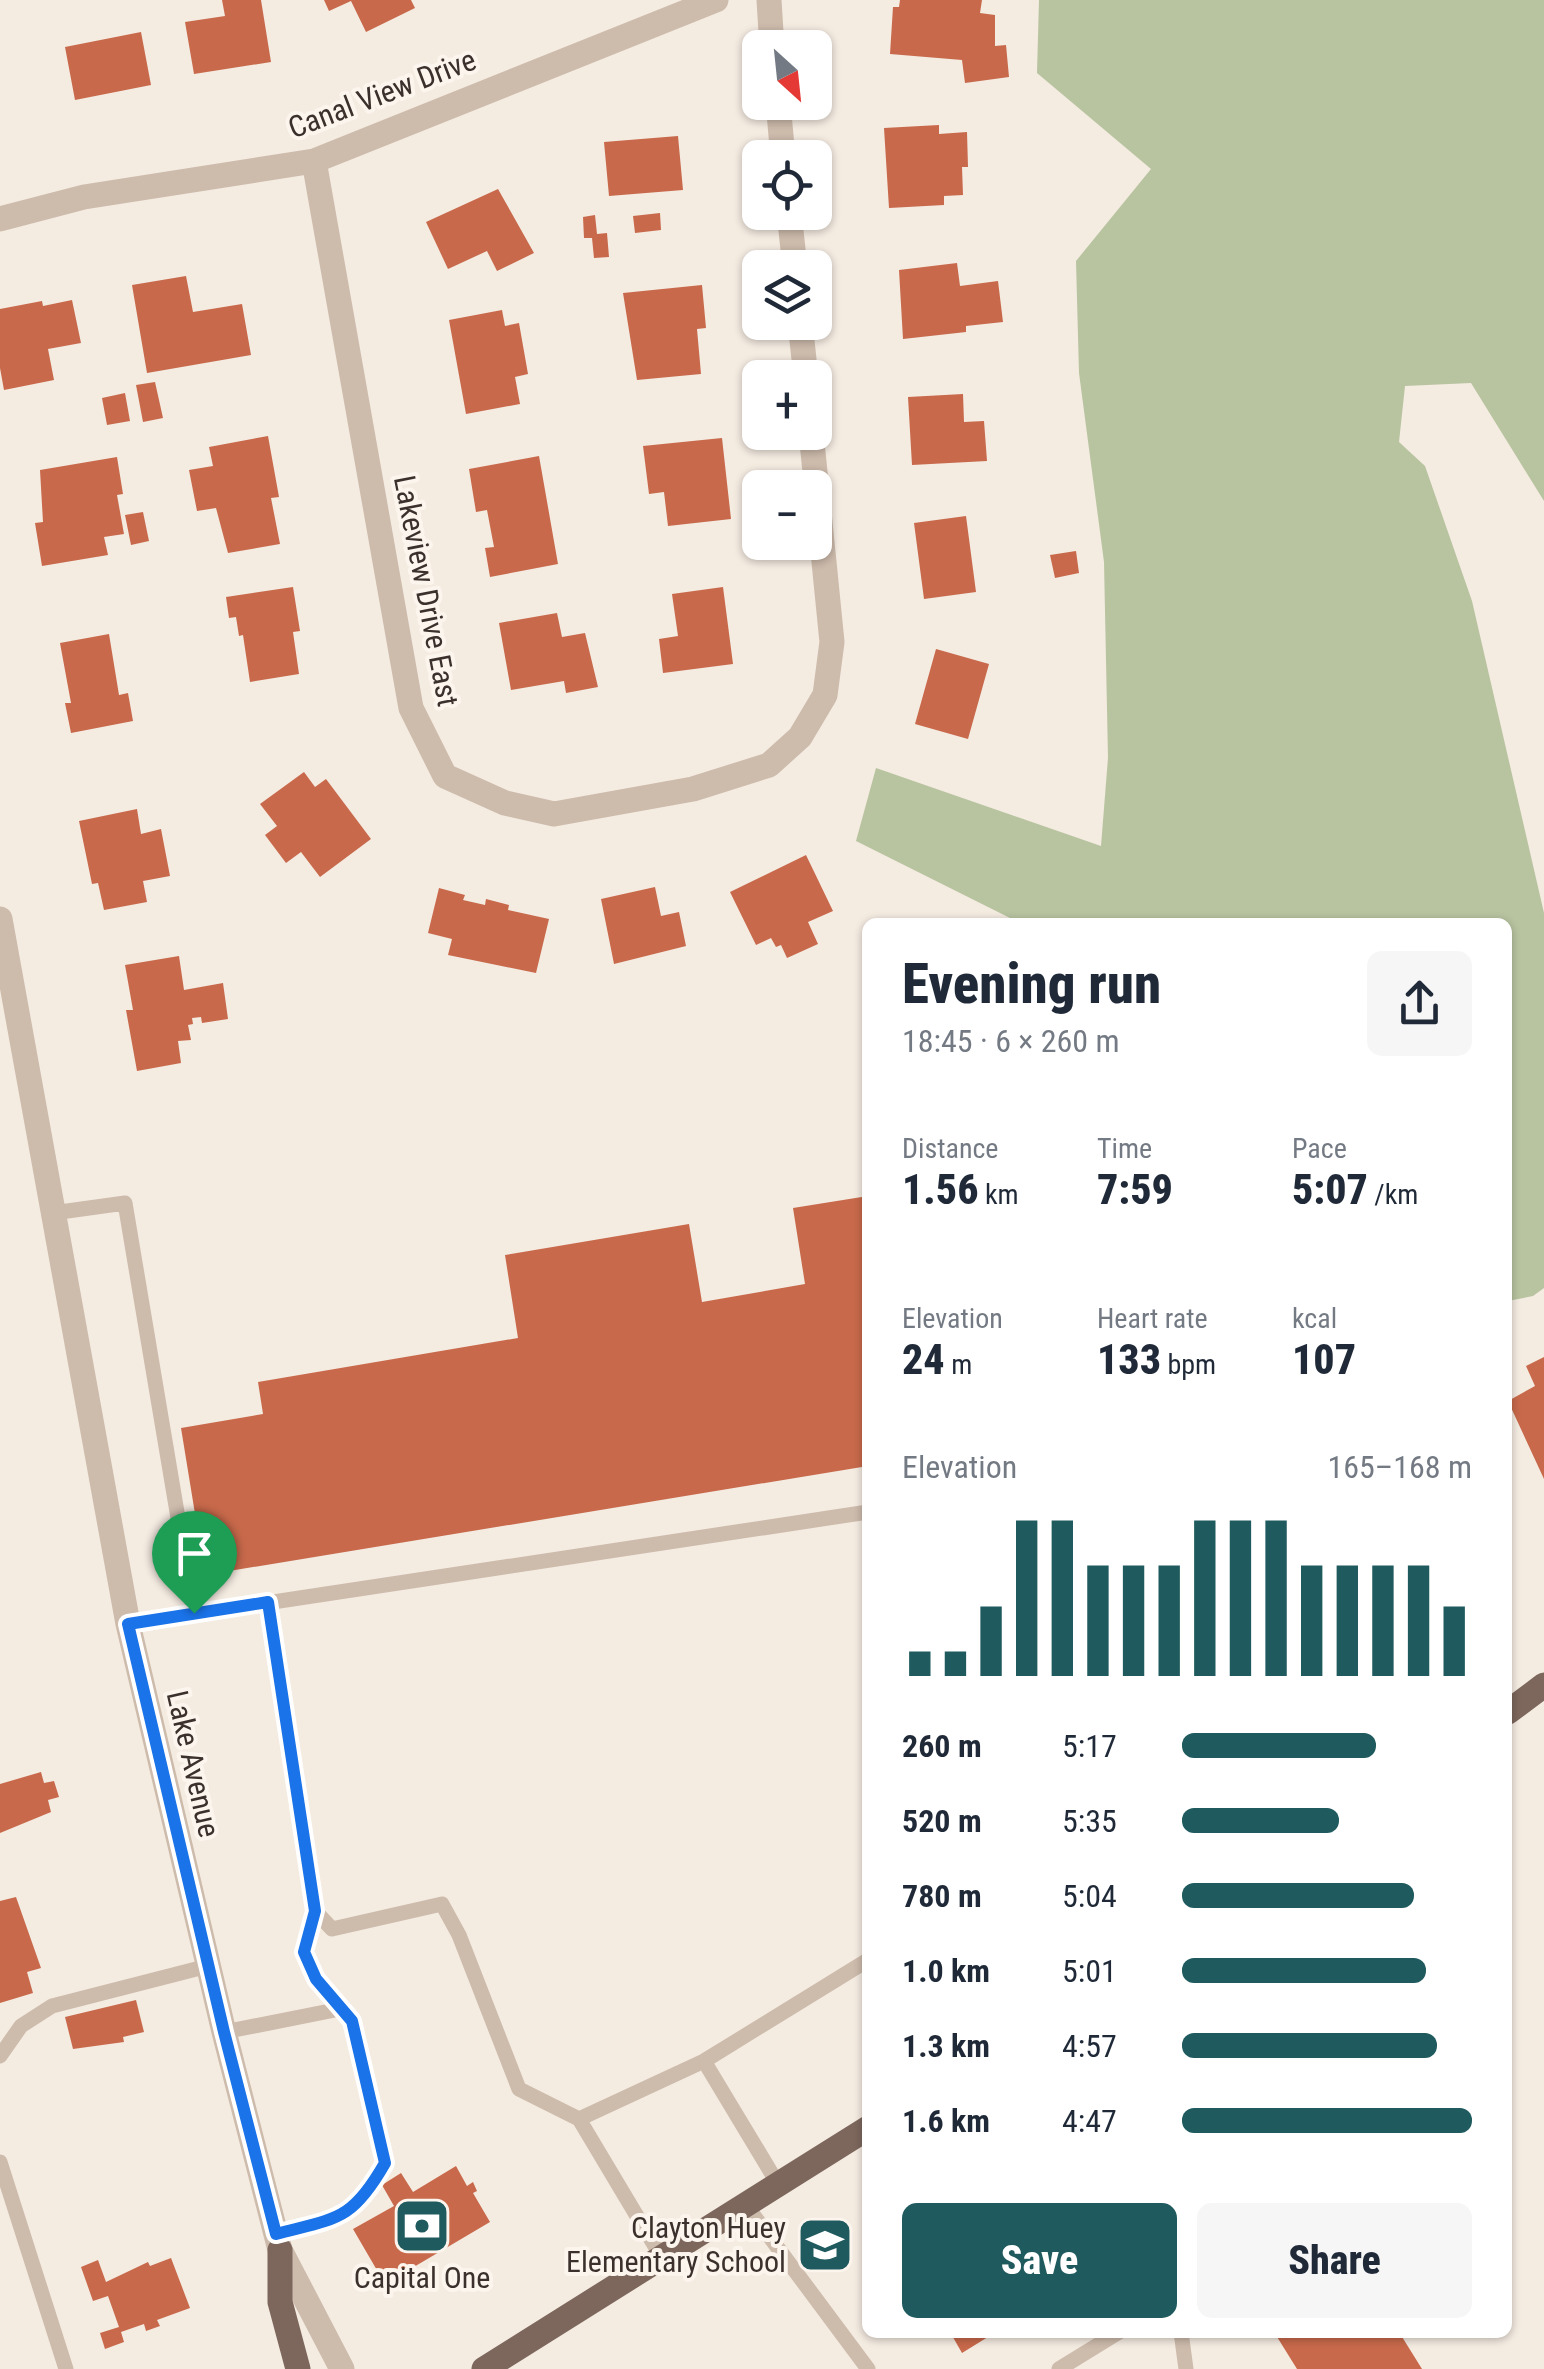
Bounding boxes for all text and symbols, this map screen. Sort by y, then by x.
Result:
north arrow [742,30,832,120]
map controls [742,30,832,560]
street label: Canal View Drive [283,42,481,145]
button: locate [742,140,832,230]
button: layers [742,250,832,340]
button: + [742,360,832,450]
button: − [742,470,832,560]
street label: Lakeview Drive East [387,472,466,709]
button: share [1367,951,1472,1056]
text: Evening run [902,952,1161,1016]
text: 18:45 · 6 × 260 m [902,1022,1120,1060]
text: Distance [902,1132,999,1165]
text: Time [1097,1132,1152,1165]
text: Pace [1292,1132,1347,1165]
text: 1.56 [902,1165,979,1214]
text: 7:59 [1097,1165,1173,1214]
text: 5:07 [1292,1165,1368,1214]
text: km [979,1178,1019,1211]
text: /km [1368,1178,1418,1211]
text: Elevation [902,1302,1003,1335]
text: Heart rate [1097,1302,1208,1335]
text: kcal [1292,1302,1337,1335]
text: 24 [902,1335,945,1384]
text: 133 [1097,1335,1161,1384]
text: 107 [1292,1335,1356,1384]
text: m [945,1348,972,1381]
text: bpm [1161,1348,1216,1381]
text: Elevation [902,1448,1017,1486]
text: 165–168 m [1327,1448,1472,1486]
pin [152,1511,237,1614]
icon: arrive [167,1526,222,1581]
street label: Lake Avenue [160,1687,227,1841]
text: 260 m [902,1727,982,1765]
text: 5:17 [1062,1727,1117,1765]
text: 520 m [902,1802,982,1840]
text: 5:35 [1062,1802,1117,1840]
text: 780 m [902,1877,982,1915]
text: 5:04 [1062,1877,1117,1915]
text: 1.0 km [902,1952,990,1990]
text: 5:01 [1062,1952,1117,1990]
text: 1.3 km [902,2027,990,2065]
text: 4:57 [1062,2027,1117,2065]
text: 1.6 km [902,2102,990,2140]
text: 4:47 [1062,2102,1117,2140]
bank icon: Capital One [392,2196,452,2256]
button: Save [902,2203,1177,2318]
button: Share [1197,2203,1472,2318]
place label: Clayton Huey Elementary School [566,2210,786,2279]
school or university icon: Clayton Huey Elementary School [795,2215,855,2275]
place label: Capital One [354,2260,490,2295]

